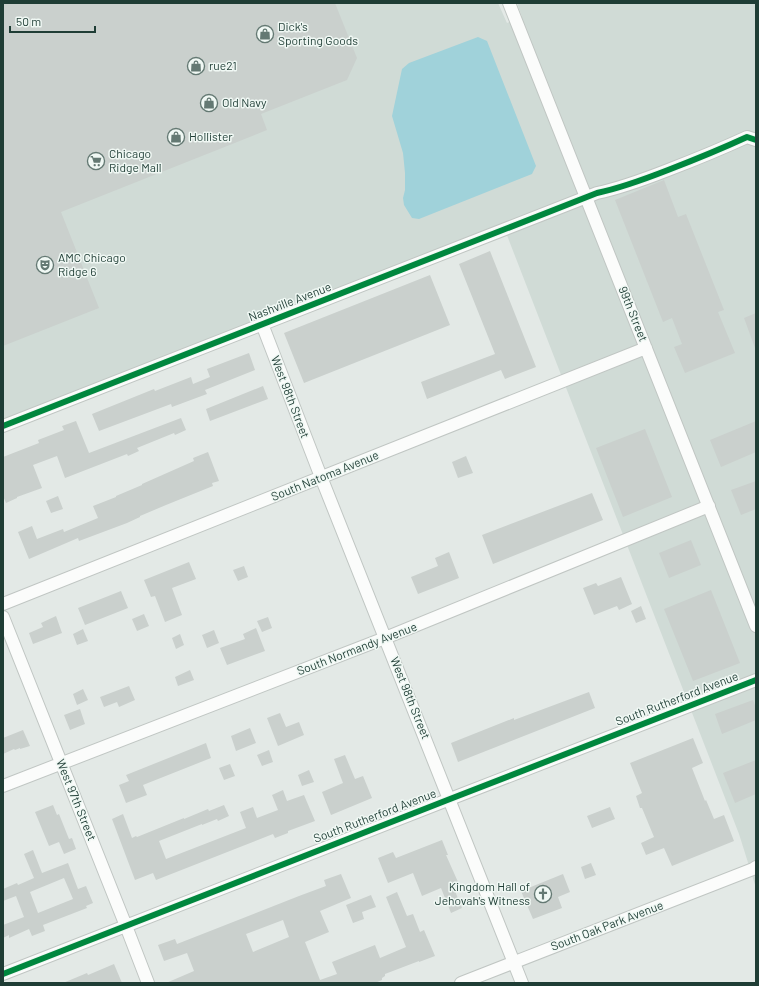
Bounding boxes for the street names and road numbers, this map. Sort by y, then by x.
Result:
street label: Nashville Avenue [246,279,333,323]
street label: 99th Street [616,284,651,343]
street label: West 98th Street [269,353,313,440]
street label: South Natoma Avenue [269,447,380,503]
street label: South Normandy Avenue [295,619,419,677]
street label: West 98th Street [388,655,434,741]
street label: South Rutherford Avenue [613,668,740,728]
street label: West 97th Street [54,757,100,842]
street label: South Rutherford Avenue [311,785,438,845]
street label: South Oak Park Avenue [548,897,665,953]

